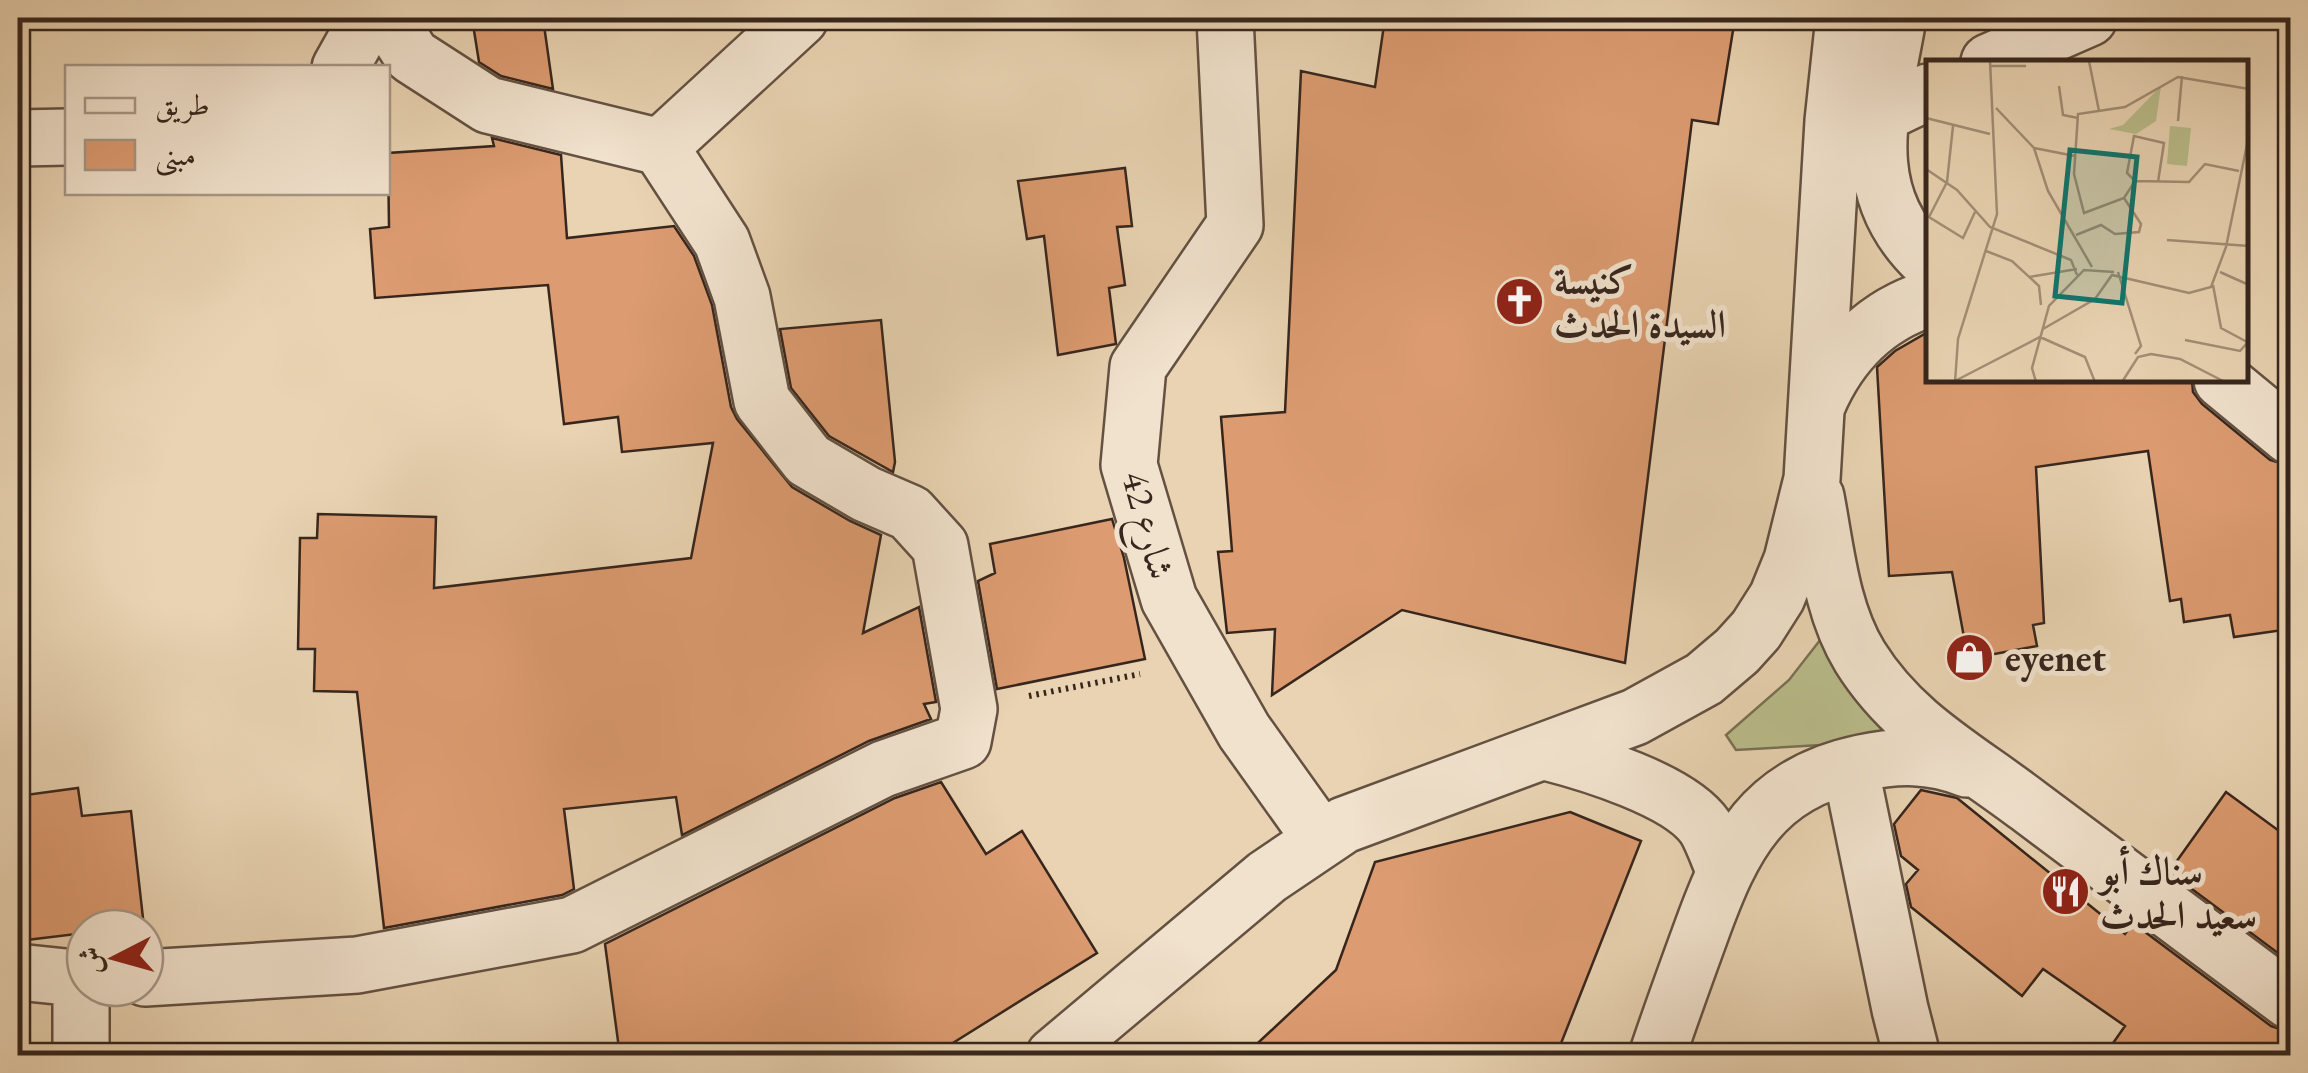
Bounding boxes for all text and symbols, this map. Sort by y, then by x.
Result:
inset map [1926,60,2248,382]
legend [65,65,390,195]
text: طريق [155,85,210,124]
text: مبنى [155,135,196,177]
place label: كنيسة السيدة الحدث [1554,255,1726,348]
church icon: كنيسة السيدة الحدث [1493,275,1545,327]
street label: شارع 42 [1104,466,1187,586]
shop icon: eyenet [1944,631,1996,683]
place label: eyenet [2005,633,2106,682]
place label: سناك أبو سعيد الحدث [2096,845,2257,939]
restaurant icon: سناك أبو سعيد الحدث [2039,866,2091,918]
north arrow [65,908,165,1008]
text: ش [71,945,109,976]

